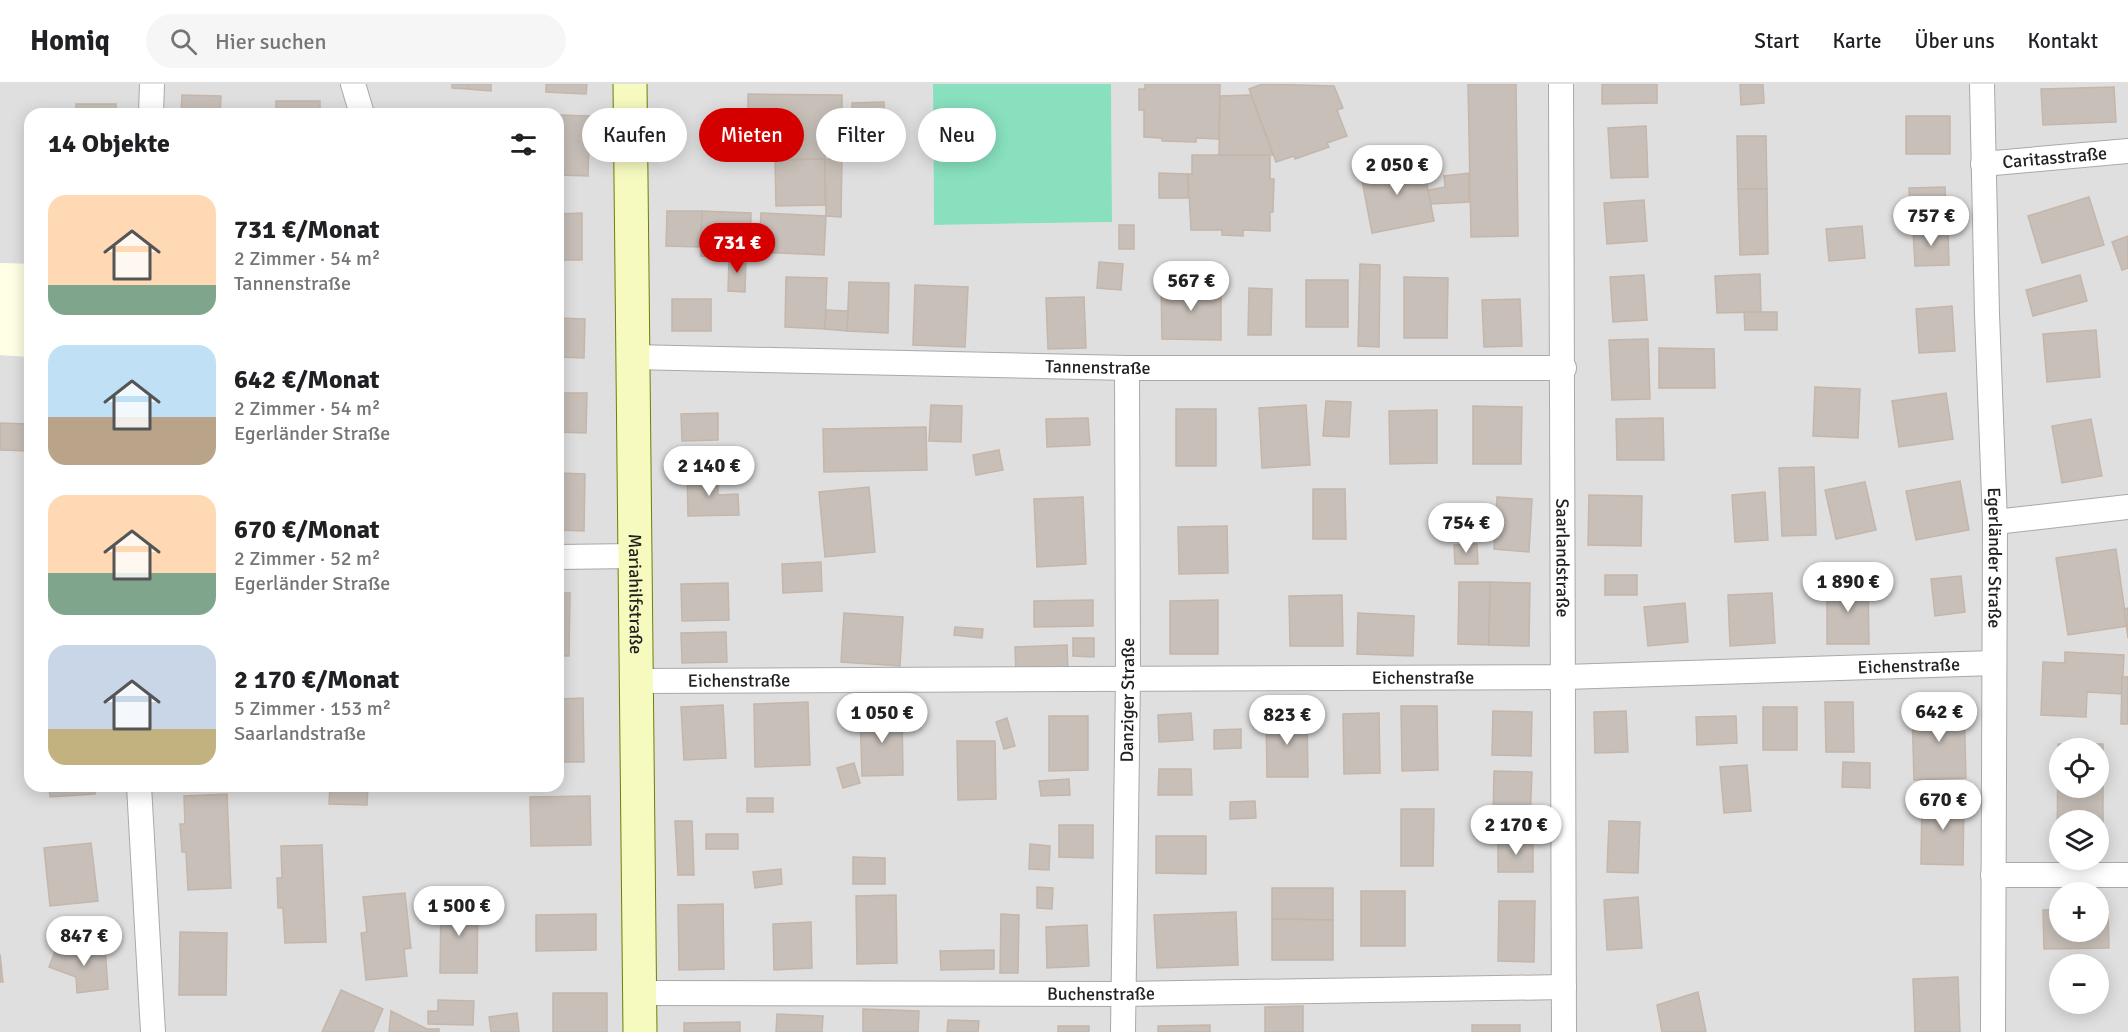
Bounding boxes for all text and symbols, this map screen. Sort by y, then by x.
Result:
search box [146,14,566,68]
text: Homiq [30,24,110,58]
icon: search [167,25,200,58]
text: Hier suchen [215,28,327,55]
text: Start [1754,28,1799,54]
text: Karte [1832,28,1881,54]
text: Über uns [1914,28,1995,54]
text: Kontakt [2028,28,2098,54]
chip: Kaufen [582,108,687,162]
chip: Mieten [699,108,804,162]
chip: Filter [816,108,906,162]
chip: Neu [918,108,996,162]
text: 14 Objekte [48,128,170,160]
icon: filters [507,128,540,161]
street label: Caritasstraße [2001,142,2108,173]
pin: 2 050 € [1342,145,1452,196]
text: 2 050 € [1366,152,1428,177]
pin: 757 € [1889,196,1973,247]
text: 757 € [1907,203,1955,228]
text: 731 €/Monat [234,214,380,246]
icon: home [96,219,168,291]
pin: 731 € [695,223,779,274]
text: 731 € [713,230,761,255]
text: 2 Zimmer · 54 m² [234,246,380,271]
pin: 567 € [1149,261,1233,312]
text: 567 € [1167,268,1215,293]
text: Tannenstraße [234,271,351,296]
street label: Tannenstraße [1045,355,1151,379]
text: 642 €/Monat [234,364,380,396]
icon: home [96,369,168,441]
text: 2 Zimmer · 54 m² [234,396,380,421]
text: Egerländer Straße [234,421,390,446]
pin: 2 140 € [654,446,764,497]
text: 2 140 € [678,453,740,478]
street label: Egerländer Straße [1983,487,2006,628]
street label: Saarlandstraße [1551,499,1574,617]
pin: 754 € [1424,503,1508,554]
text: 754 € [1442,510,1490,535]
text: 670 €/Monat [234,514,380,546]
icon: home [96,519,168,591]
street label: Mariahilfstraße [624,533,647,654]
text: 2 Zimmer · 52 m² [234,546,380,571]
pin: 1 890 € [1793,562,1903,613]
text: 1 890 € [1817,569,1879,594]
text: Egerländer Straße [234,571,390,596]
street label: Danziger Straße [1116,638,1139,763]
street label: Eichenstraße [1857,653,1960,678]
text: 2 170 €/Monat [234,664,399,696]
street label: Eichenstraße [1372,666,1474,689]
icon: home [96,669,168,741]
street label: Eichenstraße [688,669,790,692]
pin: 642 € [1897,692,1981,743]
pin: 1 050 € [827,693,937,744]
pin: 823 € [1245,695,1329,746]
text: 5 Zimmer · 153 m² [234,696,391,721]
text: 642 € [1915,699,1963,724]
text: 1 050 € [851,700,913,725]
text: 823 € [1263,702,1311,727]
text: Saarlandstraße [234,721,366,746]
map controls [2049,738,2109,1014]
button: locate [2049,738,2109,798]
pin: 670 € [1901,780,1985,831]
text: 670 € [1919,787,1967,812]
pin: 2 170 € [1461,805,1571,856]
button: layers [2049,810,2109,870]
text: 2 170 € [1485,812,1547,837]
button: + [2049,882,2109,942]
pin: 1 500 € [404,886,514,937]
text: 1 500 € [428,893,490,918]
pin: 847 € [42,916,126,967]
text: 847 € [60,923,108,948]
button: − [2049,954,2109,1014]
street label: Buchenstraße [1047,982,1155,1005]

